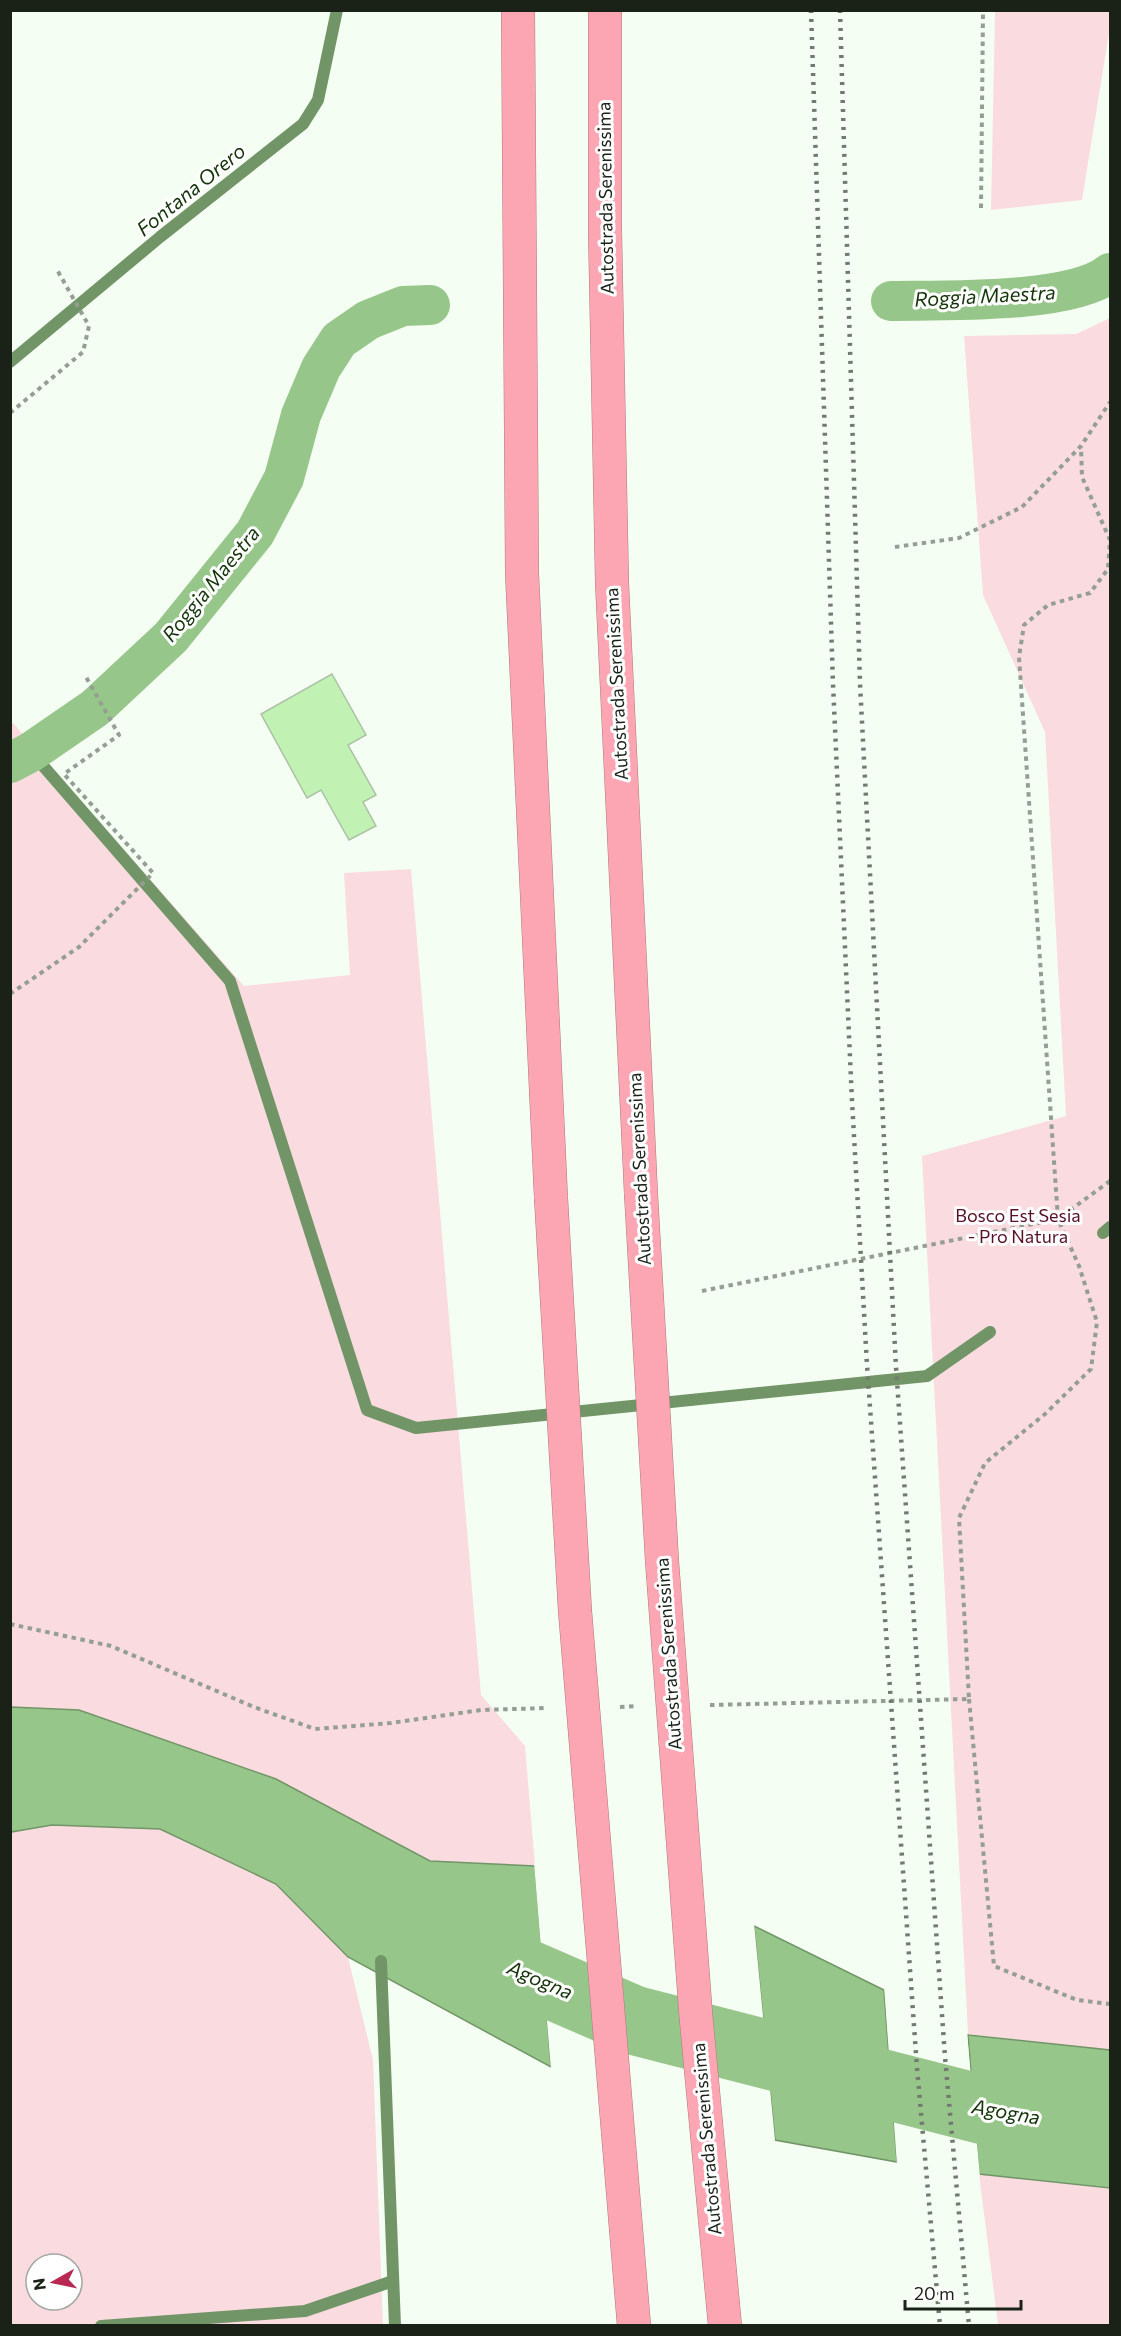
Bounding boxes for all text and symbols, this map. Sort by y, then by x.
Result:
street label: Autostrada Serenissima [592,101,618,295]
water label: Fontana Orero [131,138,250,240]
water label: Roggia Maestra [914,279,1056,311]
water label: Roggia Maestra [156,521,264,646]
street label: Autostrada Serenissima [600,587,632,781]
street label: Autostrada Serenissima [623,1072,655,1266]
park label: Bosco Est Sesia - Pro Natura [955,1204,1081,1247]
street label: Autostrada Serenissima [650,1557,686,1751]
water label: Agogna [503,1954,577,2004]
street label: Autostrada Serenissima [687,2042,725,2236]
water label: Agogna [969,2093,1042,2129]
north arrow [24,2252,84,2312]
scale bar [905,2273,1020,2311]
text: N [28,2277,49,2292]
text: 20 m [914,2282,955,2304]

